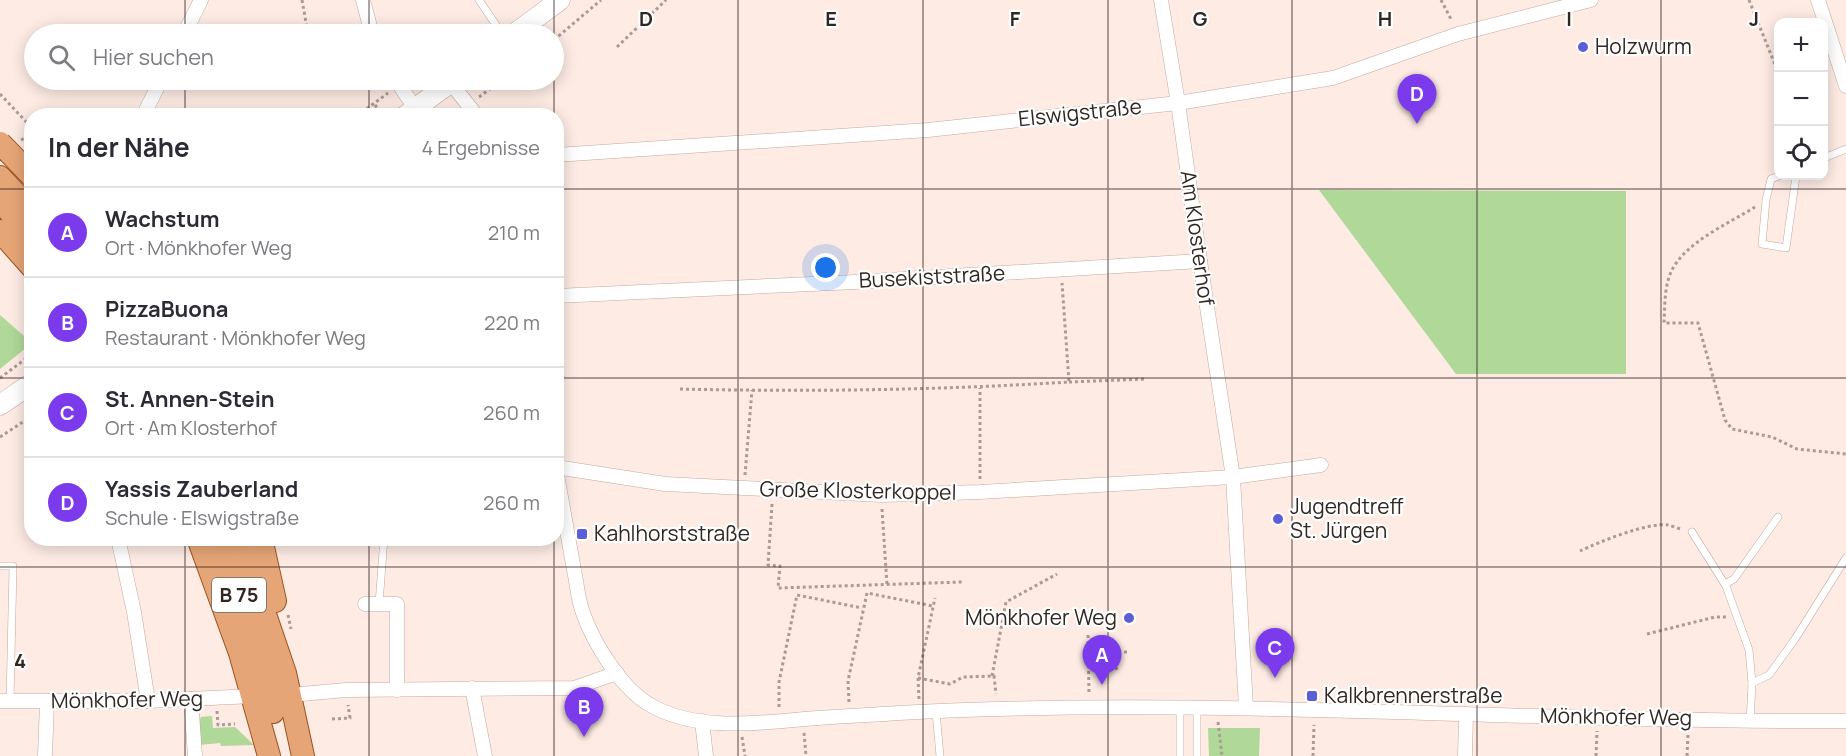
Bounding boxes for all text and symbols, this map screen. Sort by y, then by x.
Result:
text: D [639,5,653,32]
text: E [825,5,837,32]
text: F [1010,5,1021,32]
text: G [1193,5,1208,32]
text: H [1378,5,1392,32]
text: I [1566,5,1572,32]
text: J [1749,5,1759,32]
map controls [1774,18,1828,180]
button: + [1774,18,1828,72]
search box [24,24,564,90]
place label: Holzwurm [1595,32,1692,60]
marker: Holzwurm [1576,40,1590,54]
icon: search [45,41,78,74]
text: Hier suchen [93,42,214,72]
button: − [1774,72,1828,126]
pin: D [1398,74,1436,124]
street label: Elswigstraße [1017,92,1143,132]
button: locate [1774,126,1828,180]
text: In der Nähe [48,129,190,165]
text: 4 Ergebnisse [421,134,540,161]
street label: Am Klosterhof [1175,168,1221,308]
text: Wachstum [105,204,220,234]
text: A [61,219,74,246]
text: 210 m [488,219,540,246]
text: Ort · Mönkhofer Weg [105,234,292,261]
your location [811,253,840,282]
street label: Busekiststraße [858,258,1006,294]
text: PizzaBuona [105,294,228,324]
text: B [61,309,74,336]
text: 220 m [484,309,540,336]
text: Restaurant · Mönkhofer Weg [105,324,366,351]
text: St. Annen-Stein [105,384,275,414]
text: C [60,399,75,426]
text: 260 m [483,399,540,426]
text: Ort · Am Klosterhof [105,414,277,441]
text: Yassis Zauberland [105,474,298,504]
street label: Große Klosterkoppel [759,474,957,506]
text: D [60,489,75,516]
text: 260 m [483,489,540,516]
place label: Jugendtreff St. Jürgen [1290,492,1403,544]
text: Schule · Elswigstraße [105,504,299,531]
marker: Jugendtreff St. Jürgen [1271,512,1285,526]
place label: Kahlhorststraße [594,519,750,547]
marker: Kahlhorststraße [575,527,589,541]
road number: B 75 [212,578,266,612]
place label: Mönkhofer Weg [965,603,1117,631]
marker: Mönkhofer Weg [1122,611,1136,625]
pin: C [1256,628,1294,678]
pin: A [1082,636,1122,685]
text: 4 [14,647,26,674]
place label: Kalkbrennerstraße [1324,681,1503,709]
street label: Mönkhofer Weg [51,684,203,714]
pin: B [564,688,604,737]
marker: Kalkbrennerstraße [1305,689,1319,703]
street label: Mönkhofer Weg [1540,701,1692,731]

